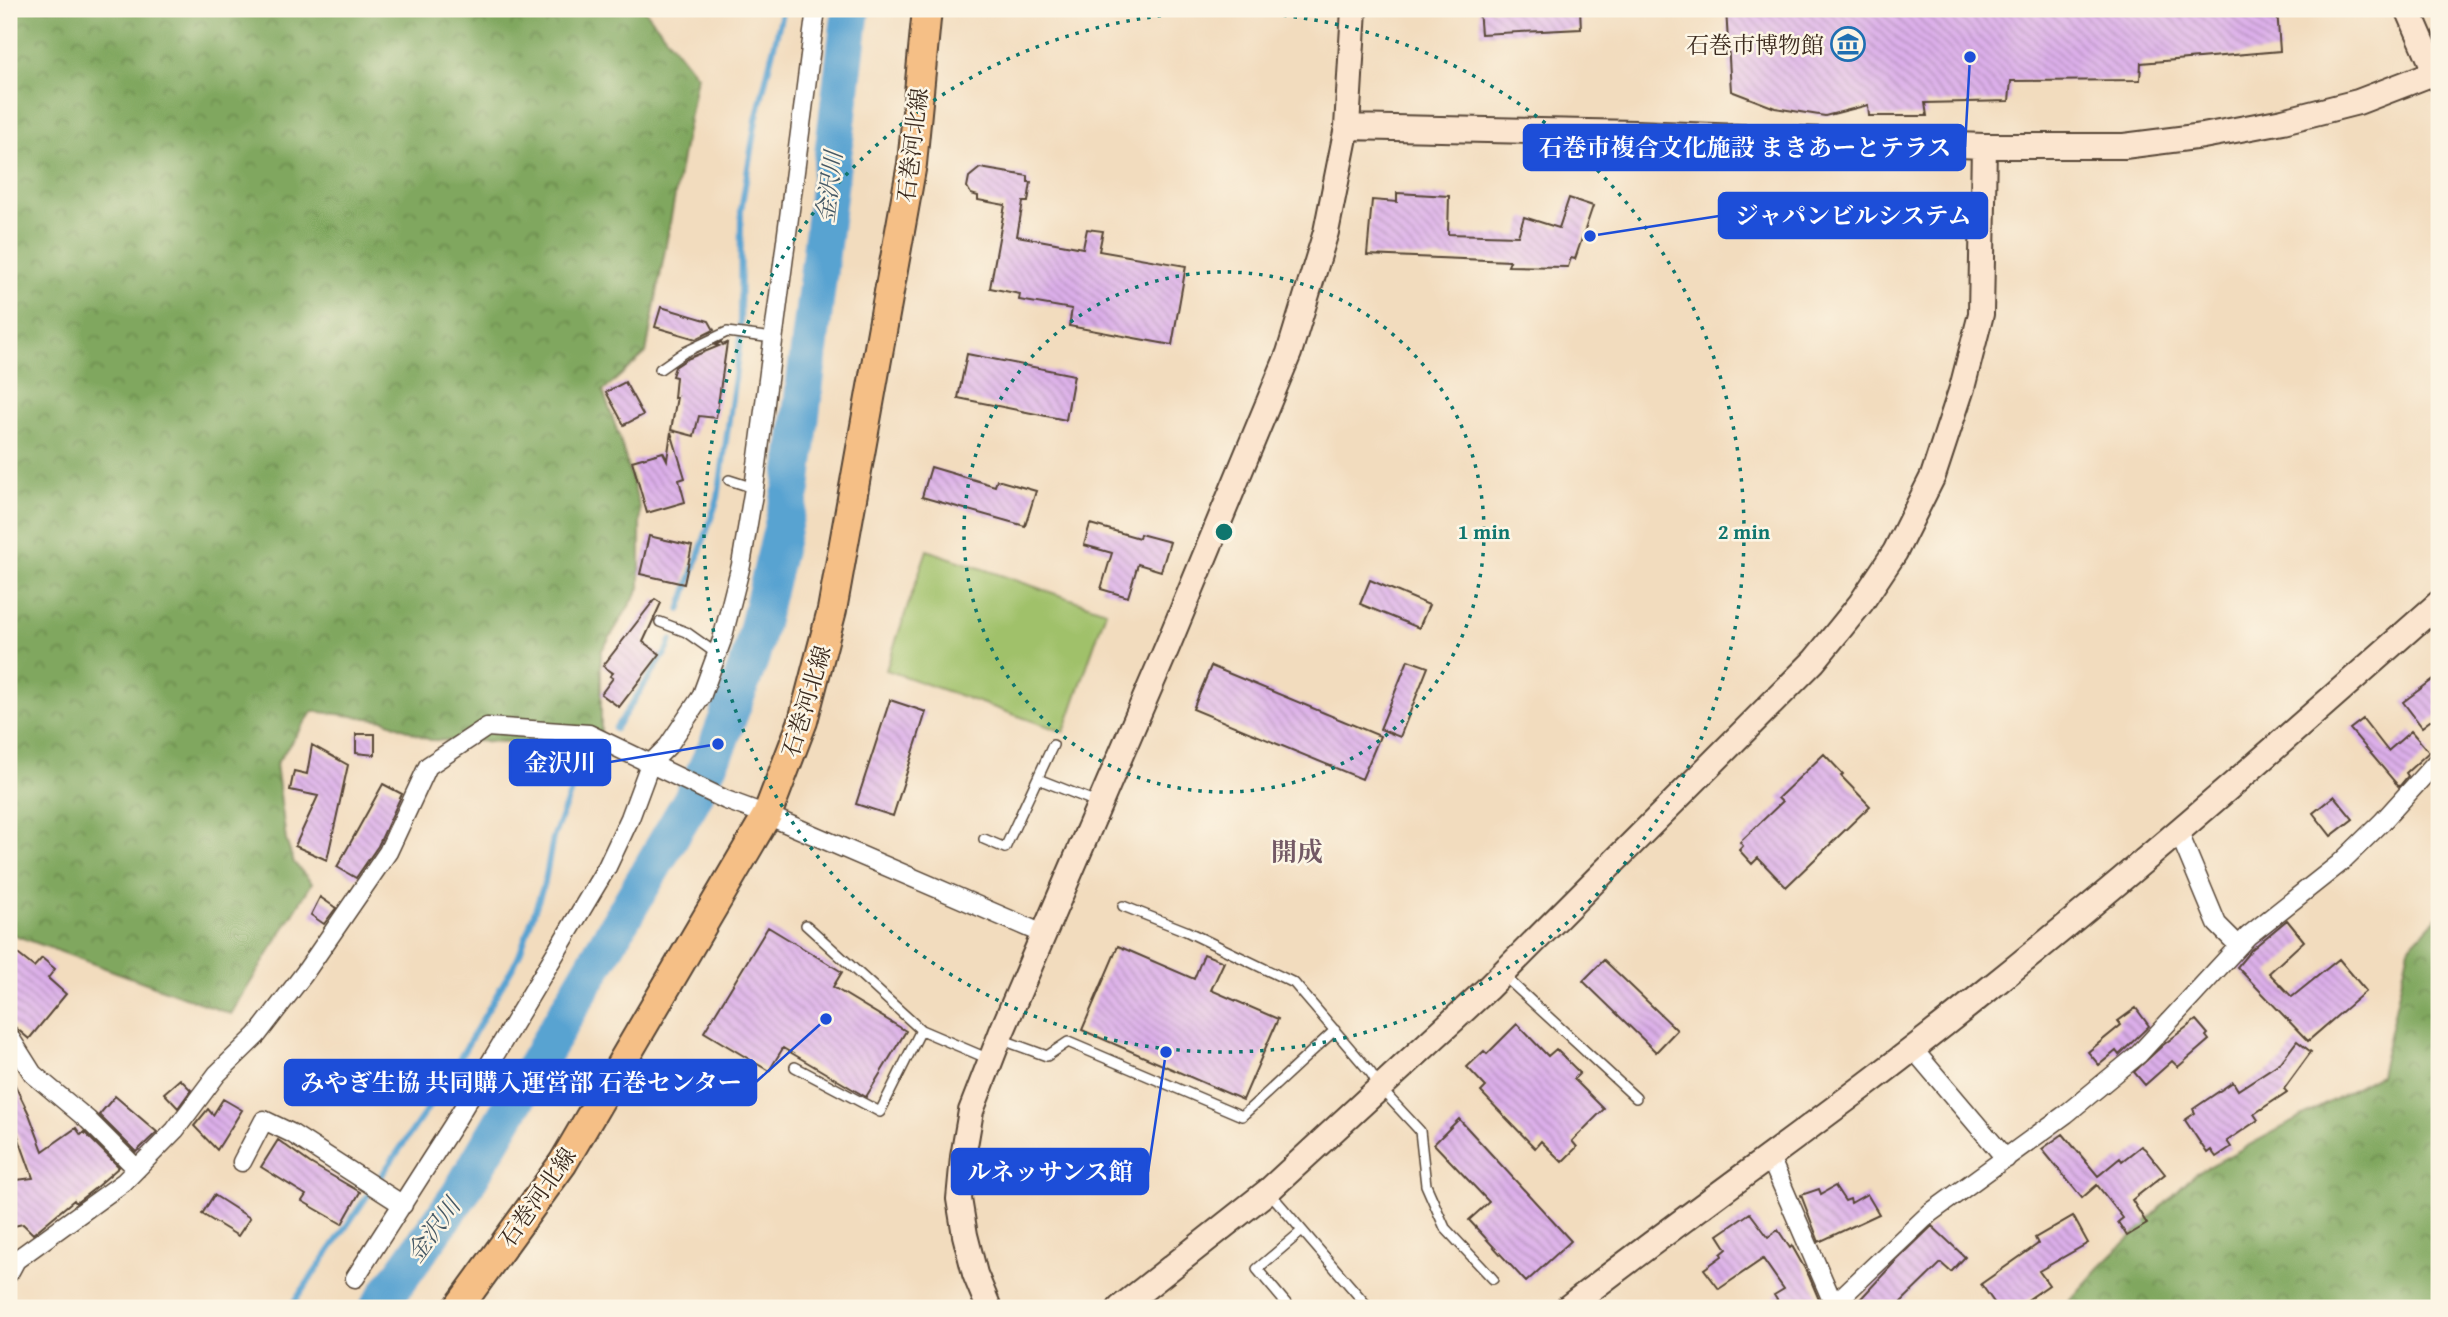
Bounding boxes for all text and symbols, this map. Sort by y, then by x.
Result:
museum icon: 石巻市博物館 [1829,25,1867,63]
place label: 石巻市博物館 [1686,28,1824,61]
street label: 石巻河北線 [889,86,935,204]
callout: 石巻市複合文化施設 まきあーとテラス [1524,125,1965,170]
text: 石巻市複合文化施設 まきあーとテラス [1539,130,1951,165]
water label: 金沢川 [807,146,851,225]
callout: ジャパンビルシステム [1719,193,1987,238]
text: ジャパンビルシステム [1735,198,1971,233]
text: 1 min [1458,516,1511,547]
text: 2 min [1718,516,1771,547]
centre of rings [1212,520,1236,544]
street label: 石巻河北線 [773,641,839,761]
callout: 金沢川 [510,740,610,785]
text: 金沢川 [524,745,596,780]
district label: 開成 [1271,832,1323,871]
callout: みやぎ生協 共同購入運営部 石巻センター [285,1060,756,1105]
text: みやぎ生協 共同購入運営部 石巻センター [300,1065,742,1100]
street label: 石巻河北線 [491,1140,583,1254]
callout: ルネッサンス館 [952,1149,1148,1194]
text: ルネッサンス館 [967,1154,1133,1189]
water label: 金沢川 [398,1188,470,1269]

